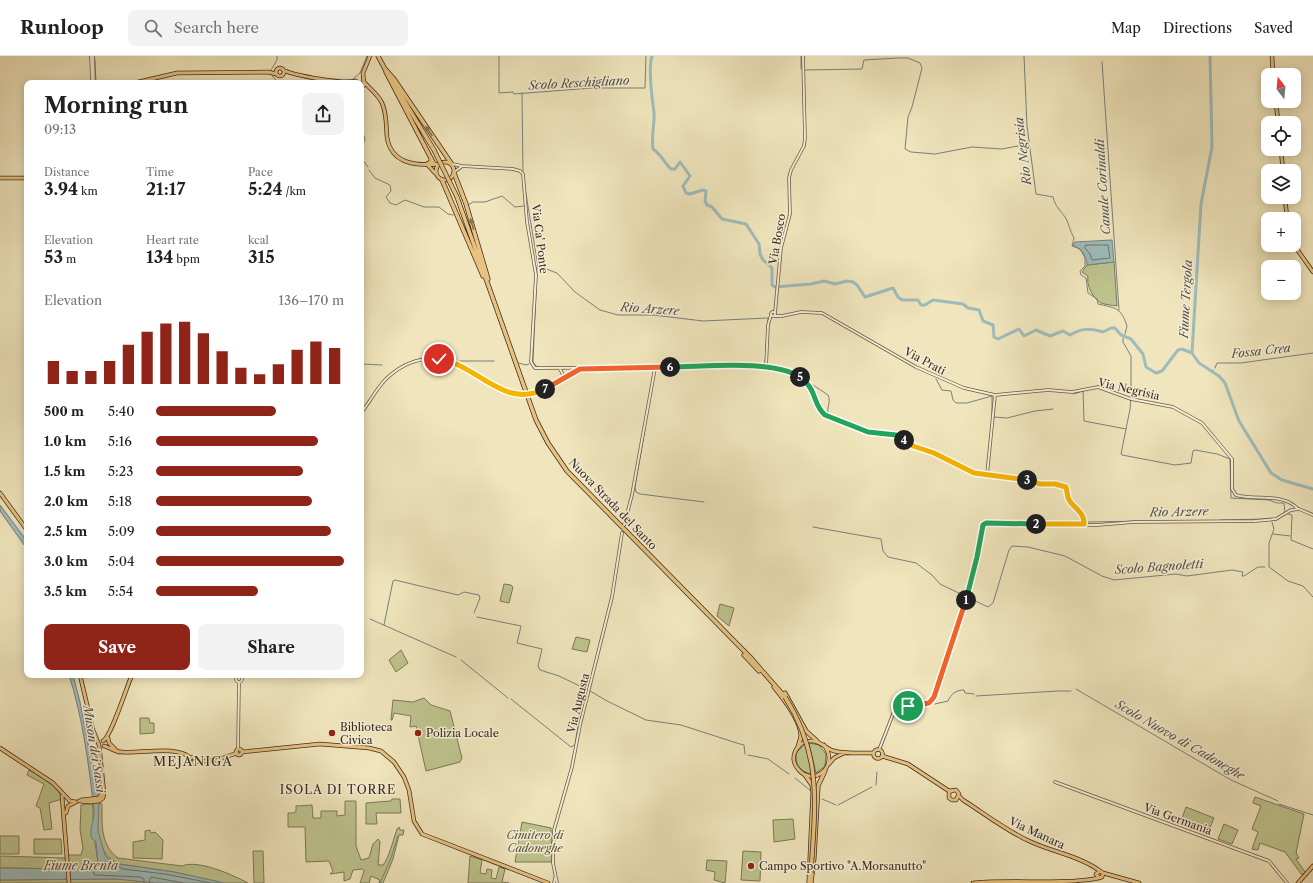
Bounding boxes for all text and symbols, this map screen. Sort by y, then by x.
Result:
search box [128,10,408,46]
text: Runloop [20,16,104,39]
icon: search [142,17,164,39]
text: Search here [174,18,259,37]
text: Map [1111,19,1141,37]
text: Directions [1163,19,1232,37]
text: Saved [1254,19,1293,37]
north arrow [1261,68,1301,108]
map controls [1261,68,1301,300]
water label: Scolo Reschigliano [527,72,630,93]
text: Morning run [44,92,188,119]
button: share [302,93,344,135]
water label: Rio Negrisia [1011,116,1034,187]
button: locate [1261,116,1301,156]
text: 09:13 [44,121,76,137]
one-way arrow [425,126,433,136]
water label: Canale Corinaldi [1092,137,1113,235]
button: layers [1261,164,1301,204]
text: Distance [44,165,90,179]
text: Time [146,165,174,179]
text: Pace [248,165,273,179]
text: 3.94 [44,179,78,199]
text: 21:17 [146,179,185,199]
text: 5:24 [248,179,283,199]
text: km [78,184,98,198]
text: /km [283,184,306,198]
street label: Via Ca' Ponte [529,202,551,275]
street label: Via Bosco [765,212,788,267]
button: + [1261,212,1301,252]
one-way arrow [469,217,475,229]
text: Elevation [44,233,93,247]
text: Heart rate [146,233,199,247]
text: kcal [248,233,269,247]
text: 53 [44,247,63,267]
text: 134 [146,247,173,267]
text: 315 [248,247,275,267]
text: m [63,252,76,266]
text: bpm [173,252,200,266]
water label: Fiume Tergola [1176,259,1195,340]
button: − [1261,260,1301,300]
text: Elevation [44,292,102,308]
text: 136–170 m [279,292,344,308]
water label: Rio Arzere [619,299,681,318]
water label: Fossa Crea [1230,340,1291,361]
pin [422,342,456,376]
street label: Via Prati [901,344,949,378]
icon: check [428,348,450,370]
pin: 6 [660,357,680,377]
text: 6 [667,360,673,374]
pin: 5 [790,367,810,387]
text: 5 [797,370,803,384]
street label: Via Negrisia [1096,375,1161,403]
pin: 7 [535,379,555,399]
text: 7 [542,382,548,396]
text: 500 m [44,403,84,419]
text: 5:40 [108,403,134,419]
pin: 4 [894,430,914,450]
text: 1.0 km [44,433,86,449]
text: 5:16 [108,433,132,449]
text: 4 [901,433,907,447]
street label: Nuova Strada del Santo [566,455,660,553]
text: 1.5 km [44,463,85,479]
text: 5:23 [108,463,133,479]
pin: 3 [1017,470,1037,490]
text: 3 [1024,473,1030,487]
text: 2.0 km [44,493,88,509]
text: 5:18 [108,493,132,509]
water label: Rio Arzere [1148,503,1210,520]
pin: 2 [1026,514,1046,534]
text: 2 [1033,517,1039,531]
text: 2.5 km [44,523,87,539]
text: 5:09 [108,523,135,539]
text: 3.0 km [44,553,88,569]
text: 5:04 [108,553,134,569]
water label: Scolo Bagnoletti [1113,556,1205,577]
text: 3.5 km [44,583,87,599]
text: 5:54 [108,583,133,599]
pin: 1 [956,590,976,610]
text: 1 [964,593,968,607]
button: Save [44,624,190,670]
button: Share [198,624,344,670]
street label: Via Augusta [564,671,592,735]
pin [891,689,925,723]
icon: arrive [897,695,919,717]
water label: Scolo Nuovo di Cadoneghe [1112,696,1248,783]
water label: Muson dei Sassi [80,702,109,795]
place label: Biblioteca Civica [340,720,393,747]
place label: Polizia Locale [426,726,499,740]
marker: Biblioteca Civica [327,728,337,738]
marker: Polizia Locale [413,728,423,738]
district label: MEJANIGA [153,753,233,769]
district label: ISOLA DI TORRE [280,782,396,797]
street label: Via Germania [1141,800,1214,838]
street label: Via Manara [1006,814,1067,852]
park label: Cimitero di Cadoneghe [507,828,564,855]
water label: Fiume Brenta [43,858,118,873]
place label: Campo Sportivo "A.Morsanutto" [759,859,926,873]
marker: Campo Sportivo "A.Morsanutto" [746,861,756,871]

